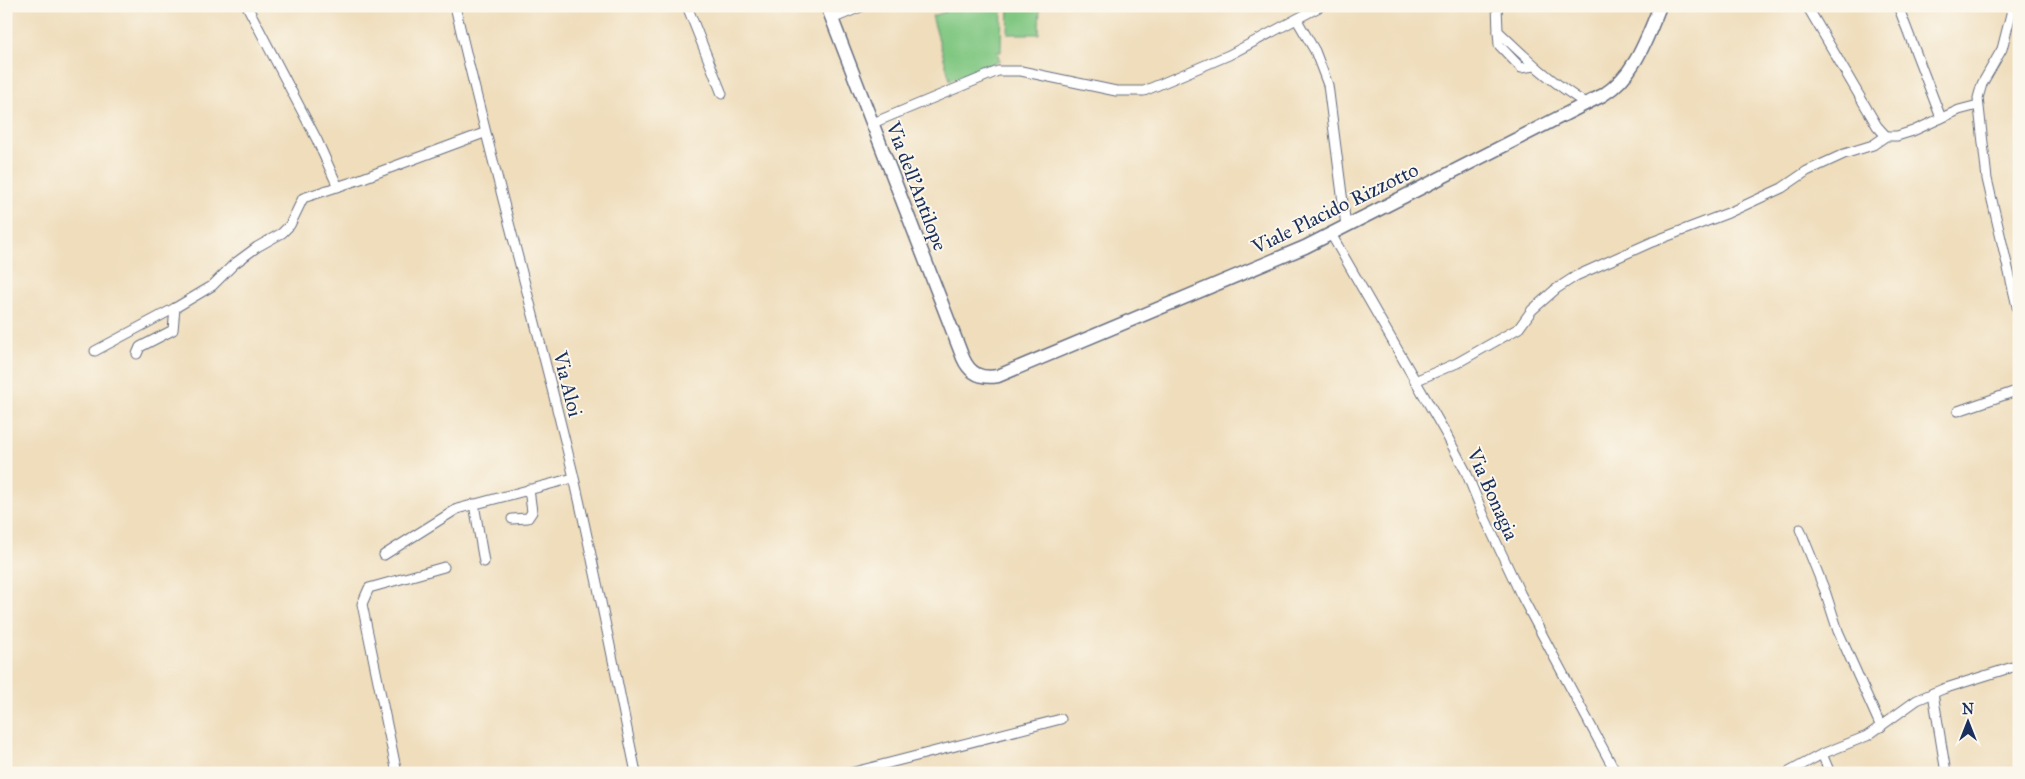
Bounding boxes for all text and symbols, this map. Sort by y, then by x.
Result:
street label: Via dell'Antilope [881,117,953,254]
street label: Viale Placido Rizzotto [1247,157,1422,259]
street label: Via Aloi [548,348,588,420]
street label: Via Bonagia [1461,443,1524,545]
north arrow [1942,696,1992,746]
text: N [1962,701,1974,718]

